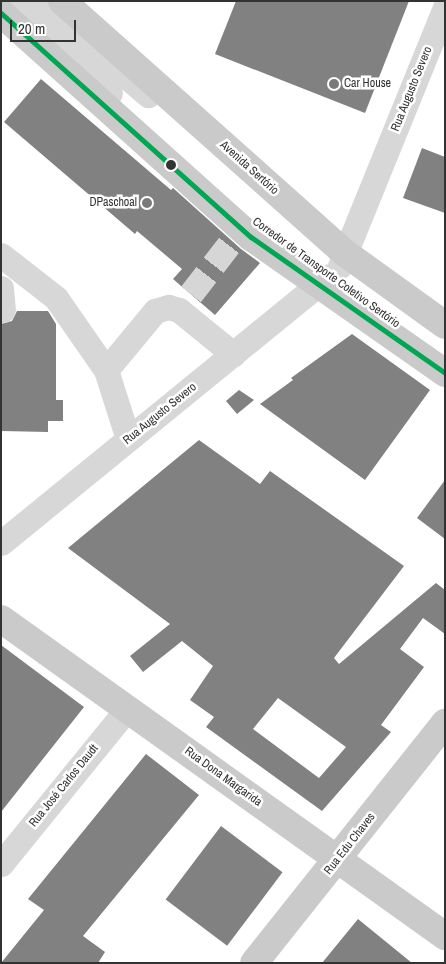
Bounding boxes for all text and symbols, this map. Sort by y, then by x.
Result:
scale bar [12,10,79,42]
text: 20 m [18,18,45,39]
street label: Rua Augusto Severo [388,44,436,134]
place label: Car House [344,77,391,91]
marker: Car House [328,78,340,90]
street label: Avenida Sertório [217,138,281,198]
unlabelled marker [166,160,176,170]
place label: DPaschoal [89,196,137,210]
marker: DPaschoal [141,197,153,209]
street label: Corredor de Transporte Coletivo Sertório [249,215,403,331]
street label: Rua Augusto Severo [120,380,200,448]
street label: Rua José Carlos Daudt [26,742,102,830]
street label: Rua Dona Margarida [182,744,264,810]
street label: Rua Edu Chaves [321,810,379,878]

